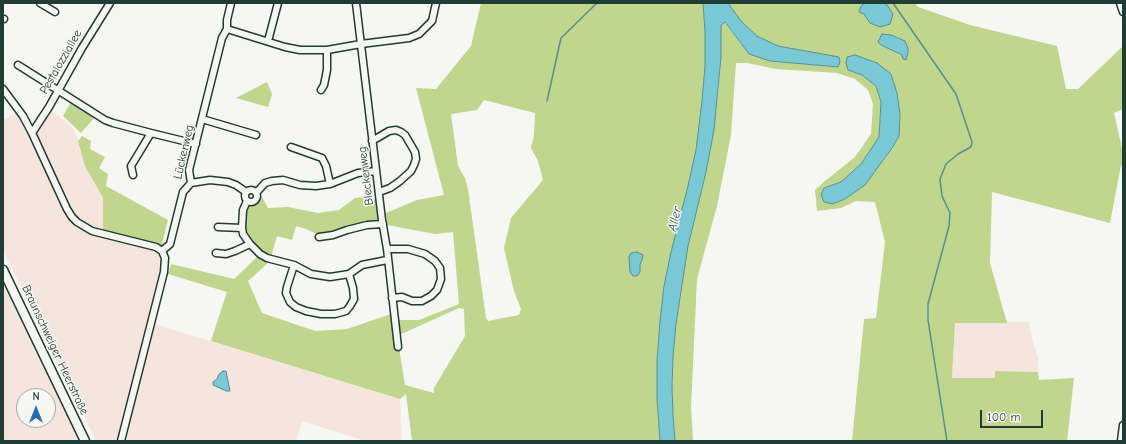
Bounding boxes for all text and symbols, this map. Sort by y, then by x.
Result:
street label: Pestalozziallee [37,27,85,97]
street label: Lückenweg [171,123,197,181]
street label: Bleckenweg [355,146,377,206]
water label: Aller [665,205,685,233]
street label: Braunschweiger Heerstraße [18,283,92,417]
north arrow [16,388,56,428]
text: N [32,390,40,403]
scale bar [982,402,1045,428]
text: 100 m [987,410,1020,424]

